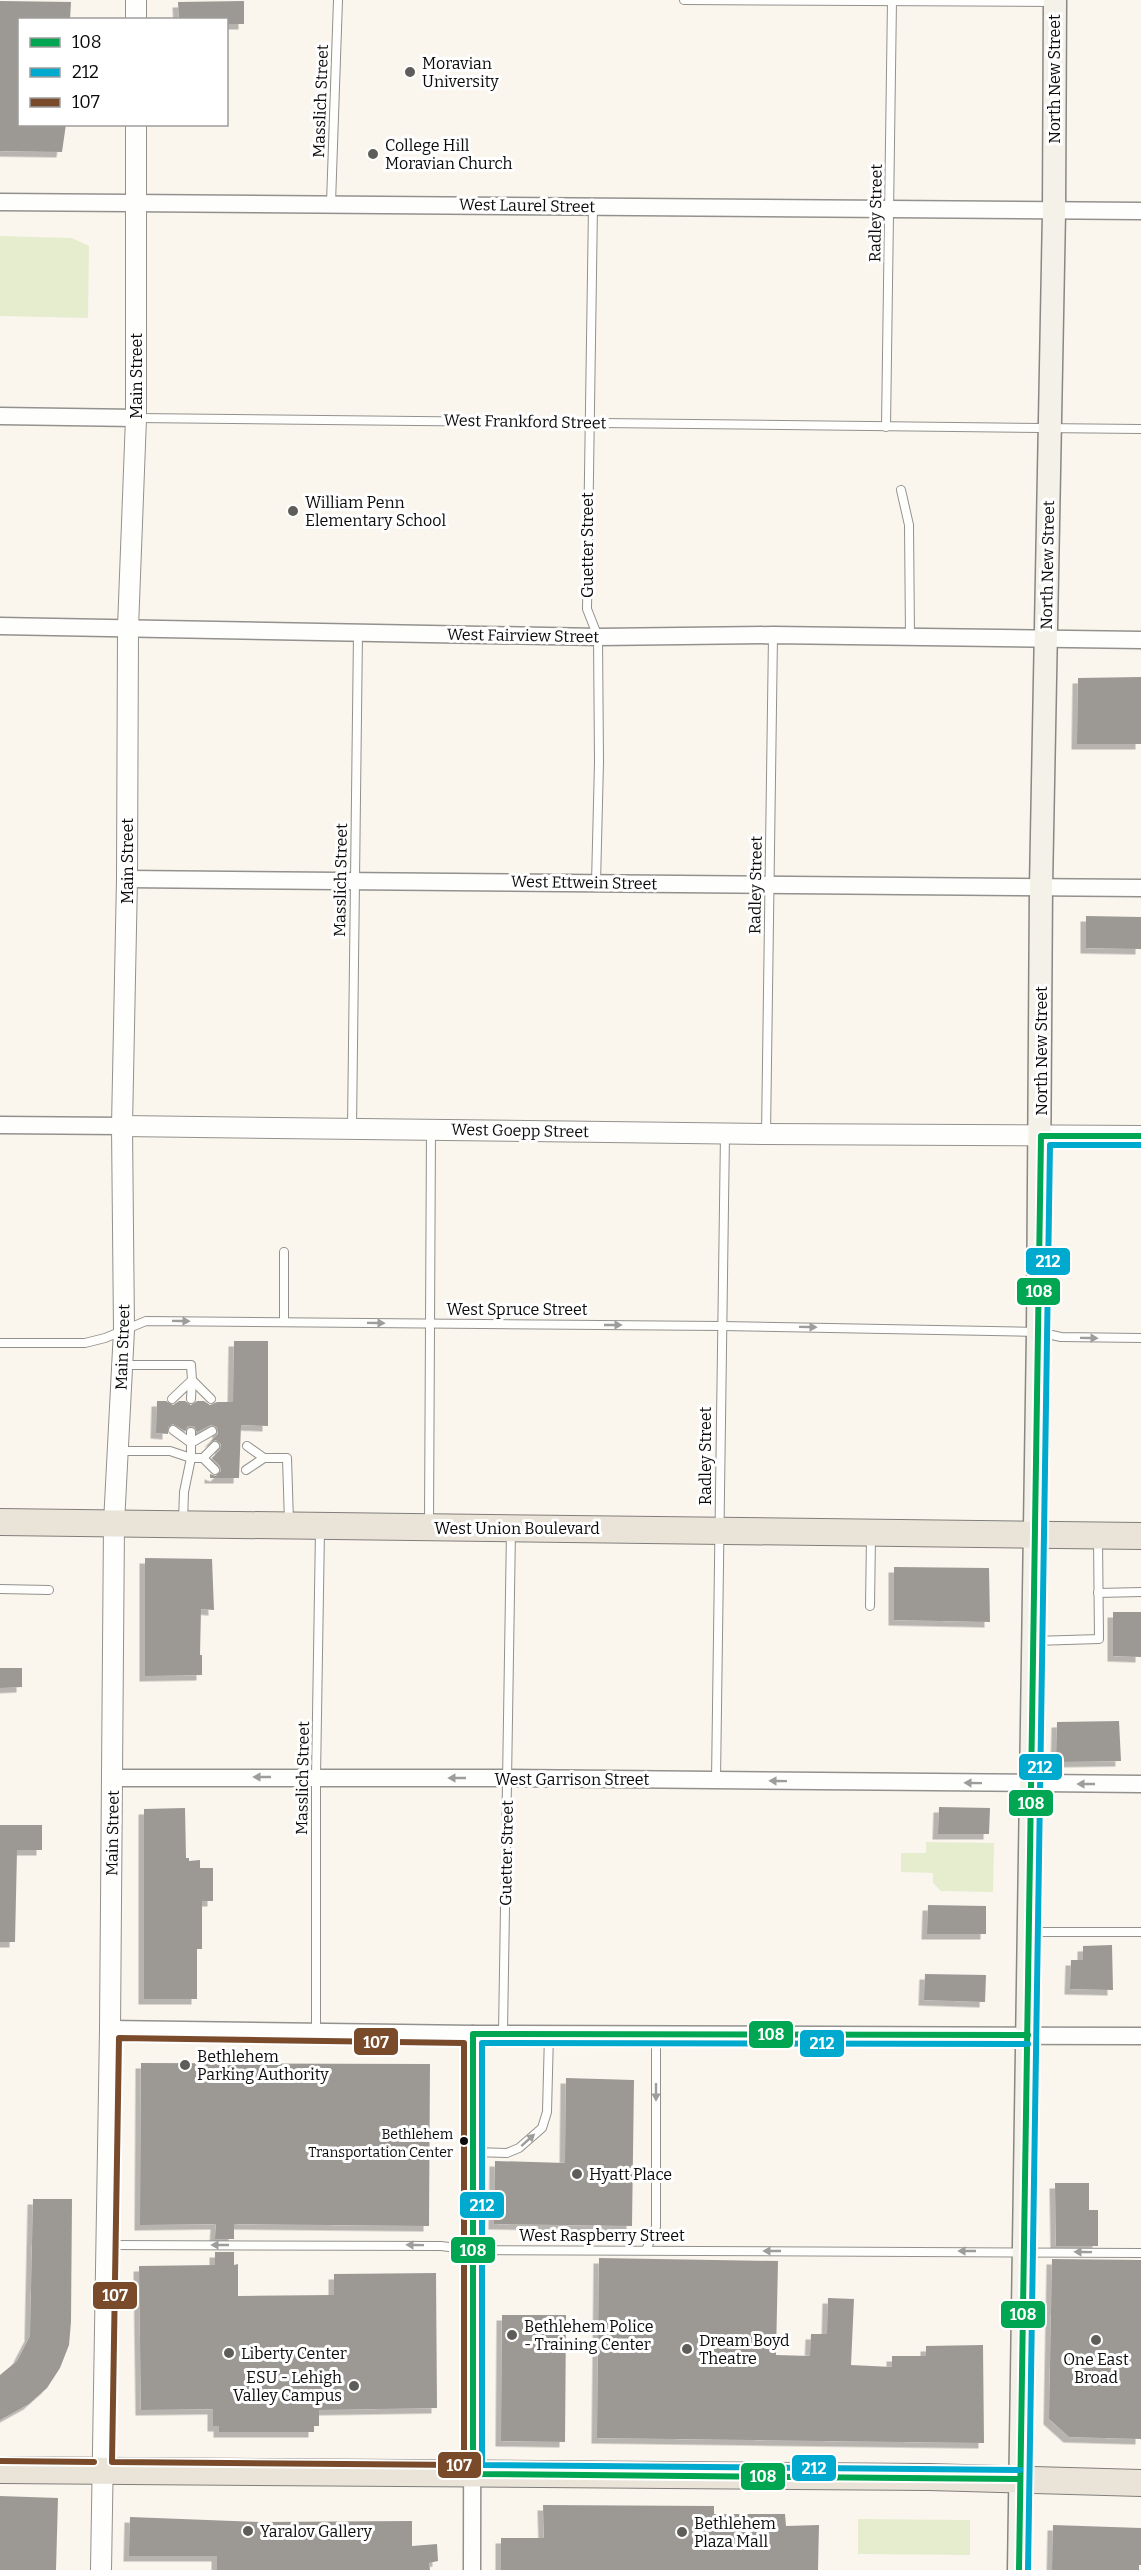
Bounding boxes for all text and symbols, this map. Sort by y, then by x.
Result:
street label: North New Street [1045,14,1064,144]
legend [18,18,228,126]
text: 108 [72,31,102,53]
street label: Masslich Street [309,44,332,158]
place label: Moravian University [422,54,499,91]
text: 212 [72,61,99,83]
marker: Moravian University [403,65,417,79]
text: 107 [72,91,100,113]
place label: College Hill Moravian Church [385,136,512,173]
marker: College Hill Moravian Church [366,147,380,161]
street label: Radley Street [865,163,886,262]
street label: West Laurel Street [459,195,596,216]
street label: Main Street [127,333,146,419]
street label: West Frankford Street [443,411,607,432]
street label: Guetter Street [578,492,597,598]
place label: William Penn Elementary School [305,493,446,530]
street label: North New Street [1037,500,1058,630]
marker: William Penn Elementary School [286,504,300,518]
street label: West Fairview Street [447,625,600,646]
street label: Main Street [118,818,137,904]
street label: Masslich Street [330,823,351,937]
street label: Radley Street [745,835,766,934]
street label: West Ettwein Street [511,872,657,893]
street label: North New Street [1032,986,1051,1116]
street label: West Goepp Street [451,1120,589,1141]
line badge: 212 [1025,1247,1071,1276]
text: 212 [1036,1252,1060,1271]
line badge: 108 [1016,1277,1061,1306]
text: 108 [1026,1282,1052,1301]
street label: West Spruce Street [446,1300,588,1319]
street label: Main Street [112,1304,134,1390]
one-way arrow [171,1316,190,1326]
one-way arrow [366,1318,385,1328]
one-way arrow [603,1320,622,1330]
one-way arrow [798,1322,817,1332]
one-way arrow [1080,1333,1099,1343]
street label: Radley Street [696,1407,715,1505]
street label: West Union Boulevard [434,1519,600,1538]
street label: Masslich Street [292,1721,313,1835]
line badge: 212 [1018,1753,1063,1781]
text: 212 [1028,1758,1052,1777]
street label: West Garrison Street [495,1770,650,1789]
one-way arrow [252,1773,271,1782]
one-way arrow [447,1773,466,1783]
one-way arrow [768,1776,787,1786]
one-way arrow [963,1778,982,1788]
one-way arrow [1077,1779,1096,1789]
line badge: 108 [1008,1789,1054,1817]
street label: Main Street [102,1790,123,1876]
text: 108 [1018,1794,1044,1813]
street label: Guetter Street [496,1800,517,1906]
line badge: 108 [748,2020,794,2049]
text: 108 [758,2025,784,2044]
line badge: 107 [353,2027,399,2056]
line badge: 212 [799,2029,845,2058]
text: 107 [363,2033,389,2052]
text: 212 [810,2034,834,2053]
place label: Bethlehem Parking Authority [197,2047,329,2084]
marker: Bethlehem Parking Authority [178,2058,192,2072]
one-way arrow [651,2083,661,2102]
place label: Bethlehem Transportation Center [308,2126,454,2161]
one-way arrow [520,2134,535,2147]
marker: Bethlehem Transportation Center [458,2135,470,2147]
place label: Hyatt Place [589,2165,672,2184]
marker: Hyatt Place [570,2167,584,2181]
line badge: 212 [459,2191,505,2219]
text: 212 [470,2196,494,2215]
street label: West Raspberry Street [519,2226,685,2245]
line badge: 108 [450,2236,496,2264]
one-way arrow [211,2240,230,2250]
one-way arrow [406,2240,425,2250]
text: 108 [460,2241,486,2260]
one-way arrow [763,2246,782,2256]
one-way arrow [958,2246,977,2256]
one-way arrow [1074,2247,1093,2257]
line badge: 107 [92,2281,138,2310]
text: 107 [102,2286,128,2305]
line badge: 108 [1000,2300,1046,2329]
text: 108 [1010,2305,1036,2324]
place label: Bethlehem Police - Training Center [524,2317,654,2354]
marker: Bethlehem Police - Training Center [505,2328,519,2342]
place label: Dream Boyd Theatre [699,2331,790,2368]
marker: One East Broad [1089,2333,1103,2347]
marker: Dream Boyd Theatre [680,2342,694,2356]
place label: Liberty Center [241,2344,347,2363]
marker: Liberty Center [222,2346,236,2360]
place label: One East Broad [1063,2350,1129,2387]
place label: ESU - Lehigh Valley Campus [233,2368,342,2405]
marker: ESU - Lehigh Valley Campus [347,2379,361,2393]
line badge: 107 [437,2451,482,2479]
line badge: 212 [791,2454,837,2482]
text: 107 [446,2456,472,2475]
text: 212 [802,2459,826,2478]
line badge: 108 [740,2462,786,2491]
text: 108 [750,2467,776,2486]
place label: Bethlehem Plaza Mall [694,2514,776,2551]
place label: Yaralov Gallery [260,2522,373,2541]
marker: Yaralov Gallery [241,2524,255,2538]
marker: Bethlehem Plaza Mall [675,2525,689,2539]

